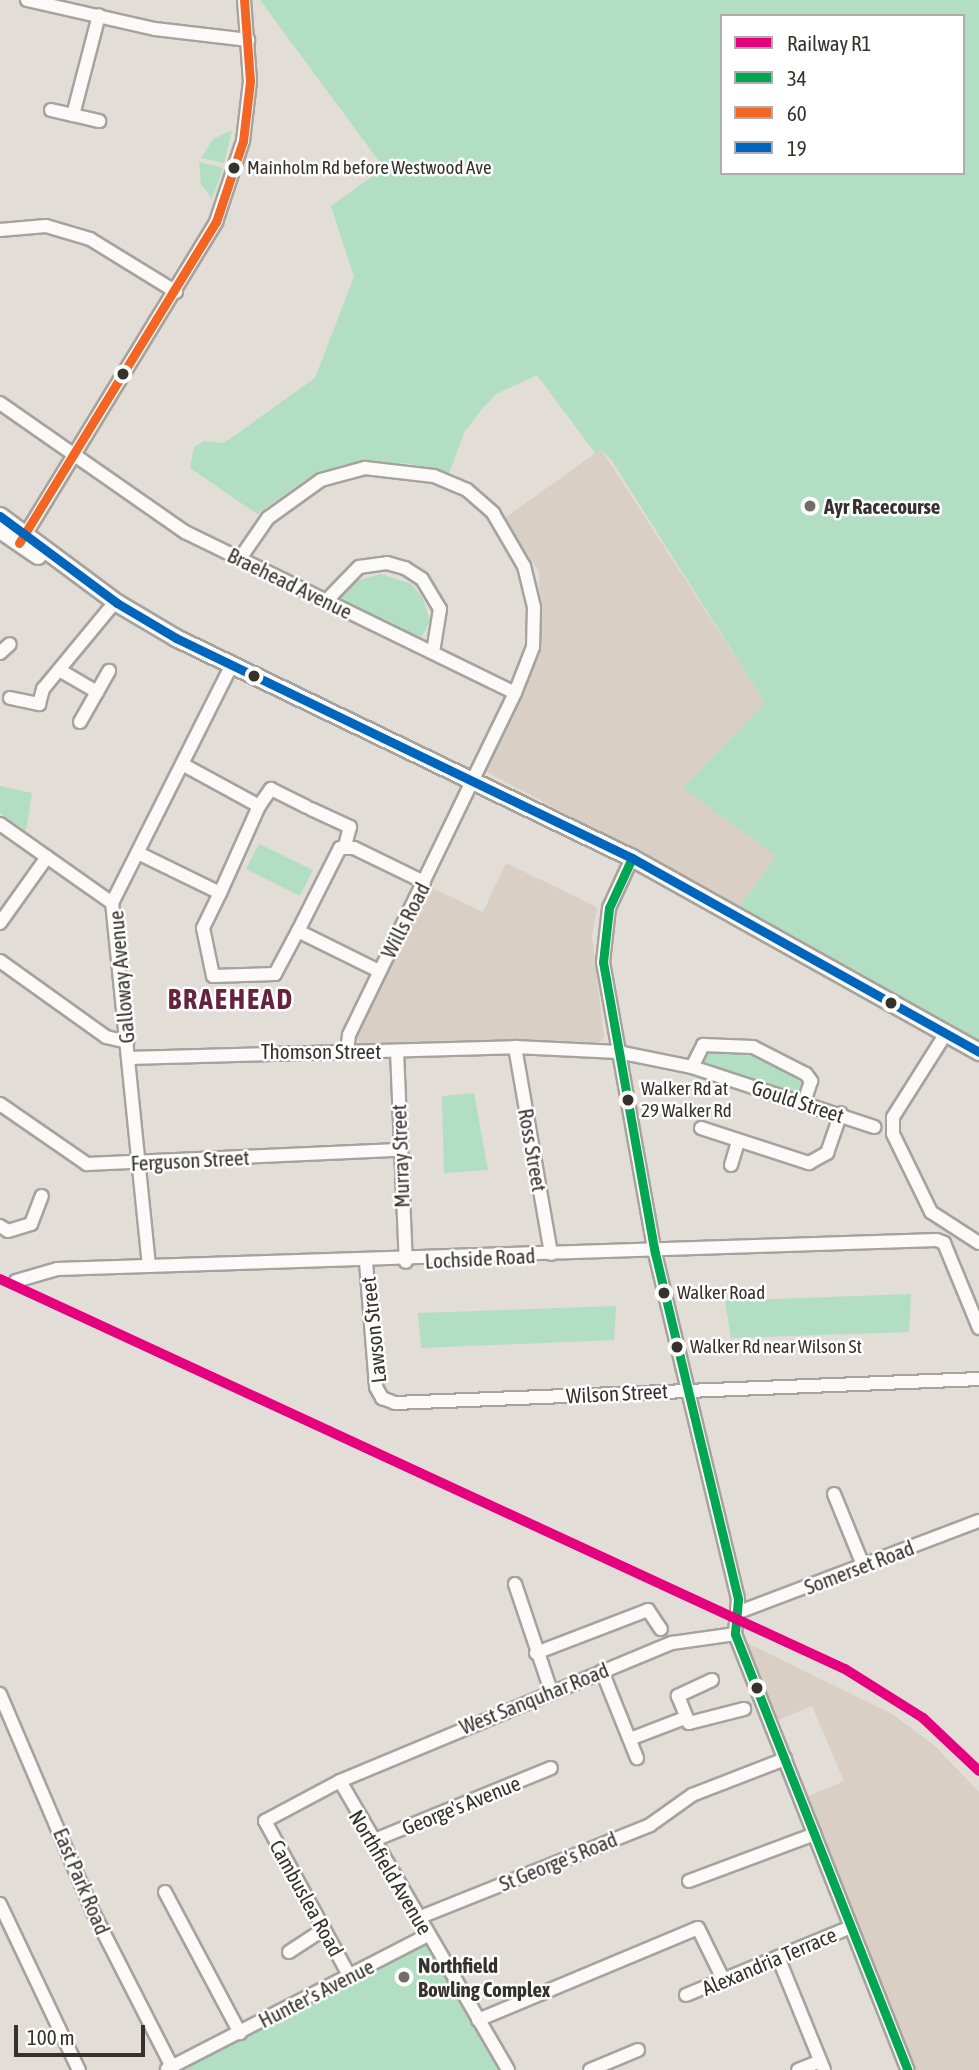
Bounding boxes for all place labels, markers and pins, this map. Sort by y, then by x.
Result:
place label: Mainholm Rd before Westwood Ave [247,157,492,179]
marker: Mainholm Rd before Westwood Ave [227,161,241,175]
unlabelled marker [116,367,130,381]
place label: Ayr Racecourse [824,493,940,519]
marker: Ayr Racecourse [802,498,818,514]
unlabelled marker [247,669,261,683]
unlabelled marker [884,996,898,1010]
place label: Walker Rd at 29 Walker Rd [641,1078,732,1122]
marker: Walker Rd at 29 Walker Rd [621,1093,635,1107]
place label: Walker Road [677,1282,765,1304]
marker: Walker Road [657,1286,671,1300]
place label: Walker Rd near Wilson St [690,1336,862,1358]
marker: Walker Rd near Wilson St [670,1340,684,1354]
unlabelled marker [750,1681,764,1695]
place label: Northfield Bowling Complex [418,1952,550,2002]
marker: Northfield Bowling Complex [396,1969,412,1985]

